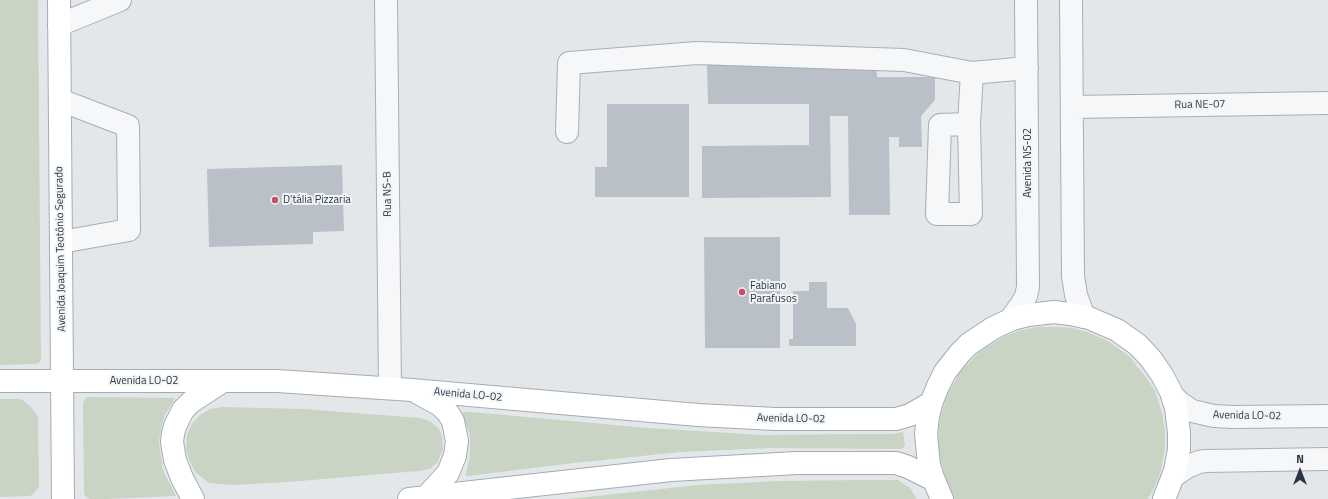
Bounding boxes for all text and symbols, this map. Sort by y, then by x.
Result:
street label: Rua NE-07 [1174,98,1226,112]
street label: Avenida NS-02 [1021,128,1035,198]
street label: Avenida Joaquim Teotônio Segurado [53,166,69,332]
street label: Rua NS-B [381,171,395,217]
place label: D'tália Pizzaria [283,193,351,207]
marker: D'tália Pizzaria [270,195,280,205]
place label: Fabiano Parafusos [750,279,797,305]
marker: Fabiano Parafusos [737,287,747,297]
street label: Avenida LO-02 [110,374,178,388]
street label: Avenida LO-02 [433,385,503,405]
street label: Avenida LO-02 [1213,409,1281,423]
street label: Avenida LO-02 [757,412,825,426]
north arrow [1280,451,1320,491]
text: N [1296,451,1304,467]

